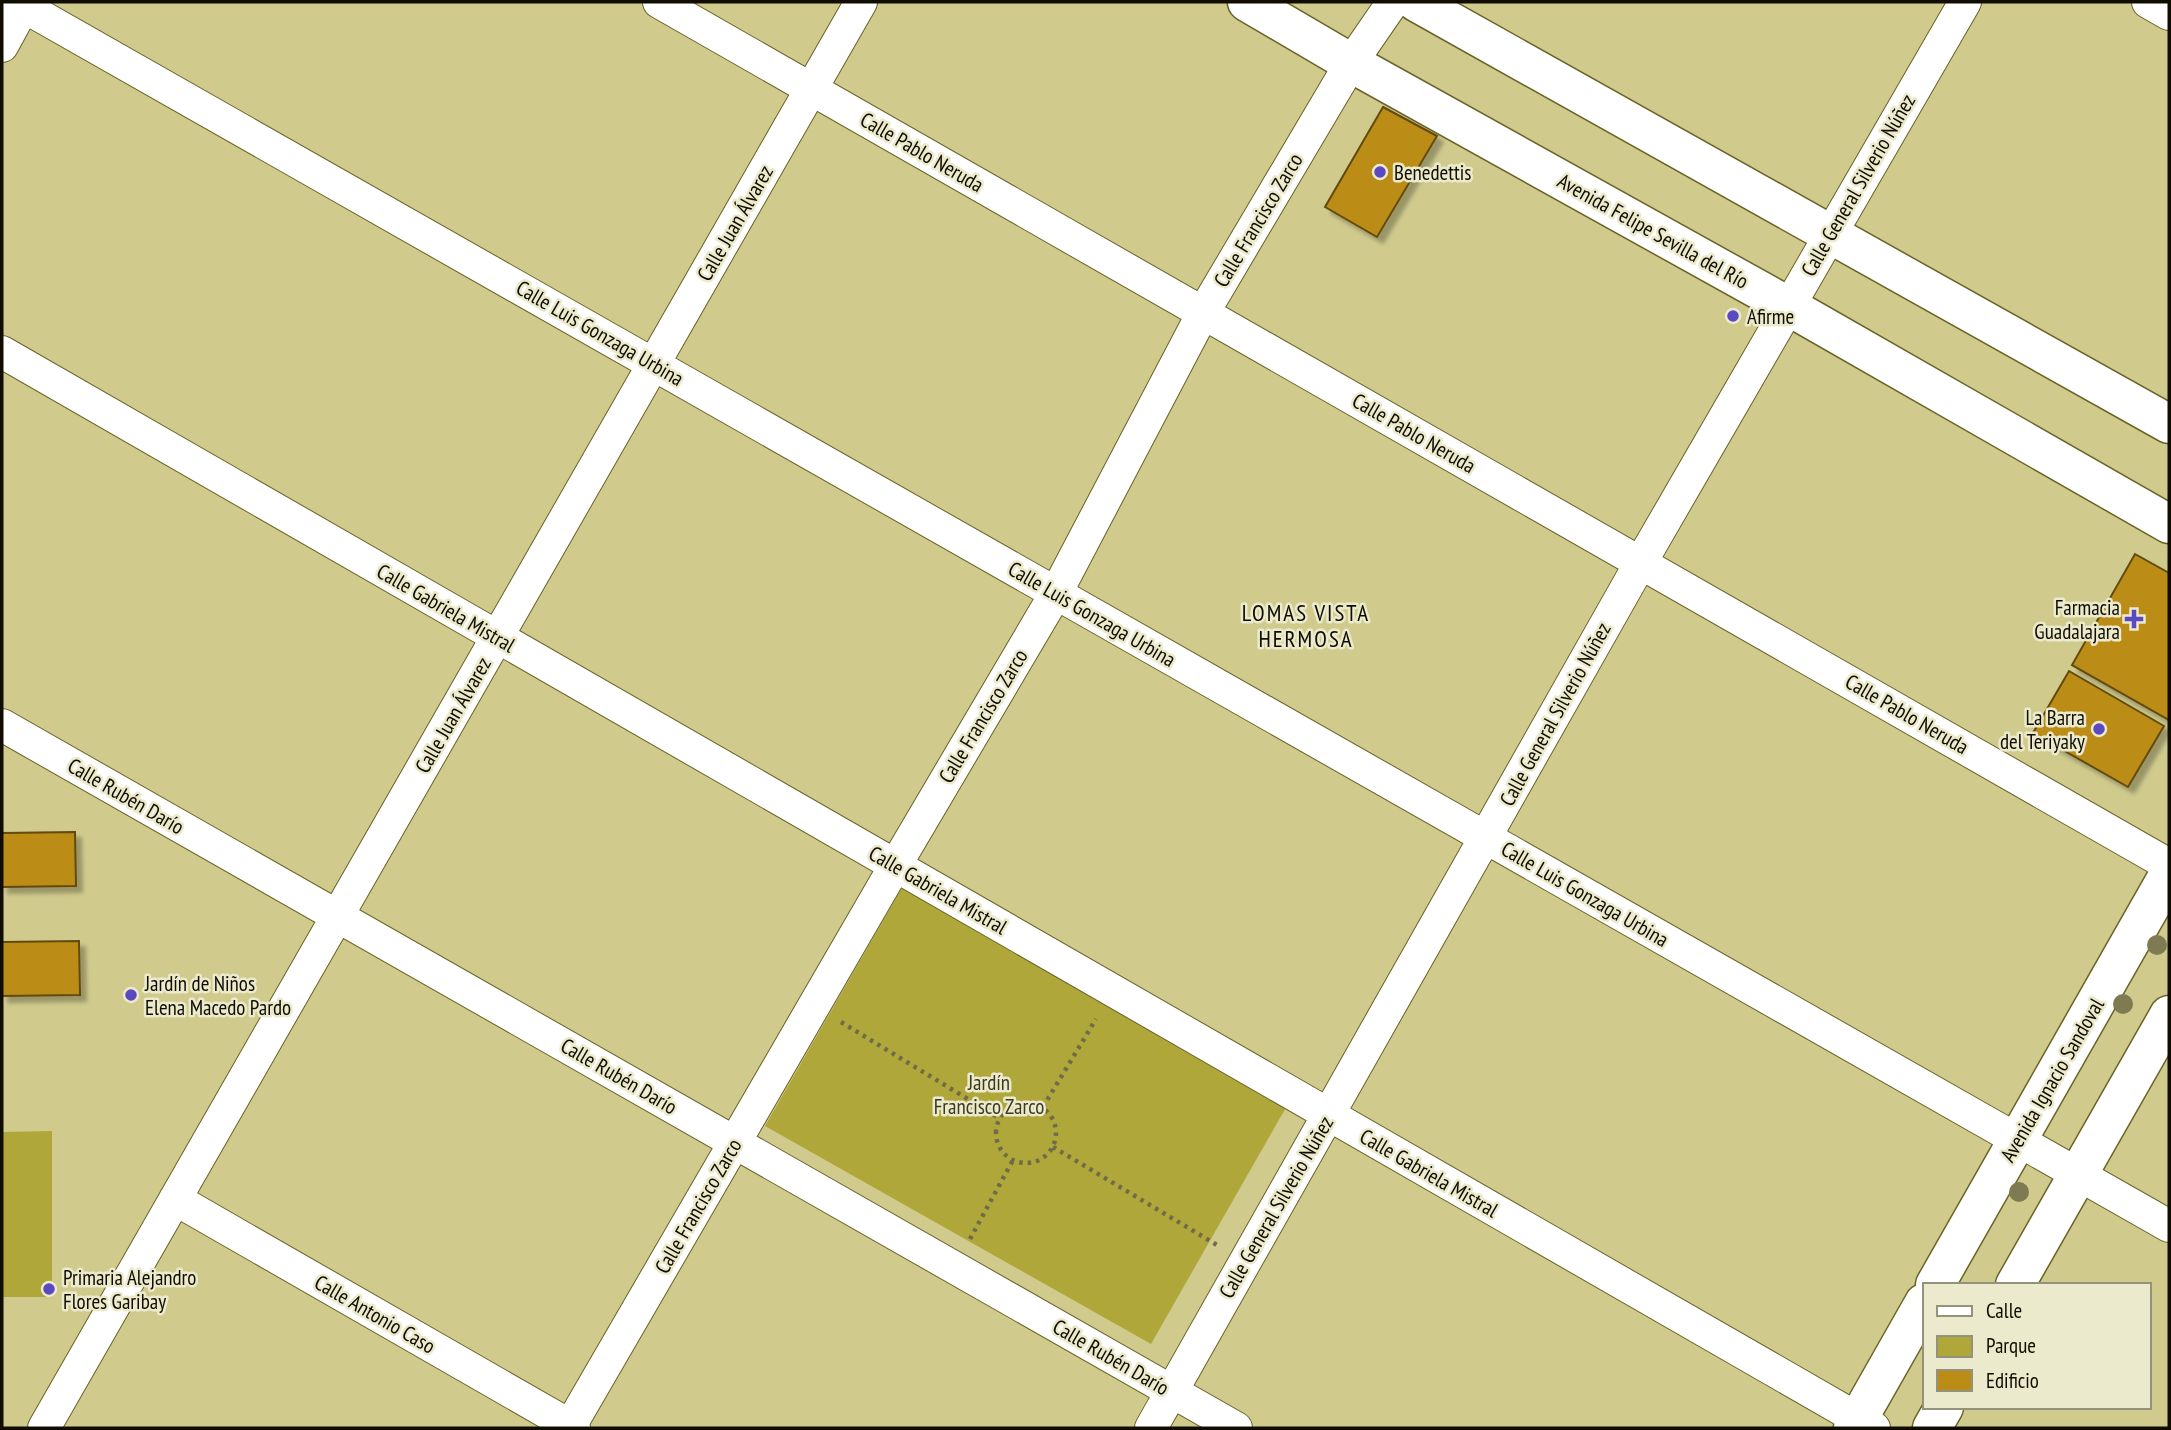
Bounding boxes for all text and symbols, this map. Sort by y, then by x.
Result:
street label: Calle General Silverio Núñez [1795,89,1921,281]
street label: Calle Pablo Neruda [856,106,988,198]
street label: Calle Francisco Zarco [1207,148,1309,292]
place label: Benedettis [1394,159,1471,186]
street label: Calle Juan Álvarez [691,160,779,286]
marker: Benedettis [1372,164,1388,180]
street label: Avenida Felipe Sevilla del Río [1553,167,1753,295]
street label: Calle Luis Gonzaga Urbina [511,274,689,392]
place label: Afirme [1747,303,1794,330]
marker: Afirme [1725,308,1741,324]
street label: Calle Pablo Neruda [1348,387,1480,479]
street label: Calle Luis Gonzaga Urbina [1003,555,1181,673]
street label: Calle Gabriela Mistral [372,558,520,659]
place label: Farmacia Guadalajara [2034,594,2120,645]
district label: LOMAS VISTA HERMOSA [1242,598,1370,653]
marker: Farmacia Guadalajara [2126,611,2142,627]
street label: Calle General Silverio Núñez [1493,617,1617,811]
street label: Calle Francisco Zarco [932,644,1034,788]
street label: Calle Juan Álvarez [409,652,497,778]
street label: Calle Pablo Neruda [1841,668,1973,760]
place label: La Barra del Teriyaky [2000,704,2085,755]
marker: La Barra del Teriyaky [2091,721,2107,737]
street label: Calle Rubén Darío [63,752,189,840]
street label: Calle Luis Gonzaga Urbina [1496,835,1674,953]
street label: Calle Gabriela Mistral [864,840,1012,941]
place label: Jardín de Niños Elena Macedo Pardo [144,970,291,1021]
marker: Jardín de Niños Elena Macedo Pardo [123,987,139,1003]
street label: Avenida Ignacio Sandoval [1994,993,2110,1167]
street label: Calle Rubén Darío [556,1032,682,1120]
park label: Jardín Francisco Zarco [934,1069,1044,1120]
street label: Calle General Silverio Núñez [1213,1111,1339,1303]
street label: Calle Gabriela Mistral [1355,1123,1503,1224]
street label: Calle Francisco Zarco [648,1134,748,1278]
place label: Primaria Alejandro Flores Garibay [63,1264,196,1315]
street label: Calle Antonio Caso [310,1269,440,1359]
marker: Primaria Alejandro Flores Garibay [41,1281,57,1297]
legend [1923,1283,2150,1409]
text: Calle [1986,1297,2022,1324]
street label: Calle Rubén Darío [1048,1313,1174,1401]
text: Parque [1986,1332,2036,1359]
text: Edificio [1986,1367,2039,1394]

